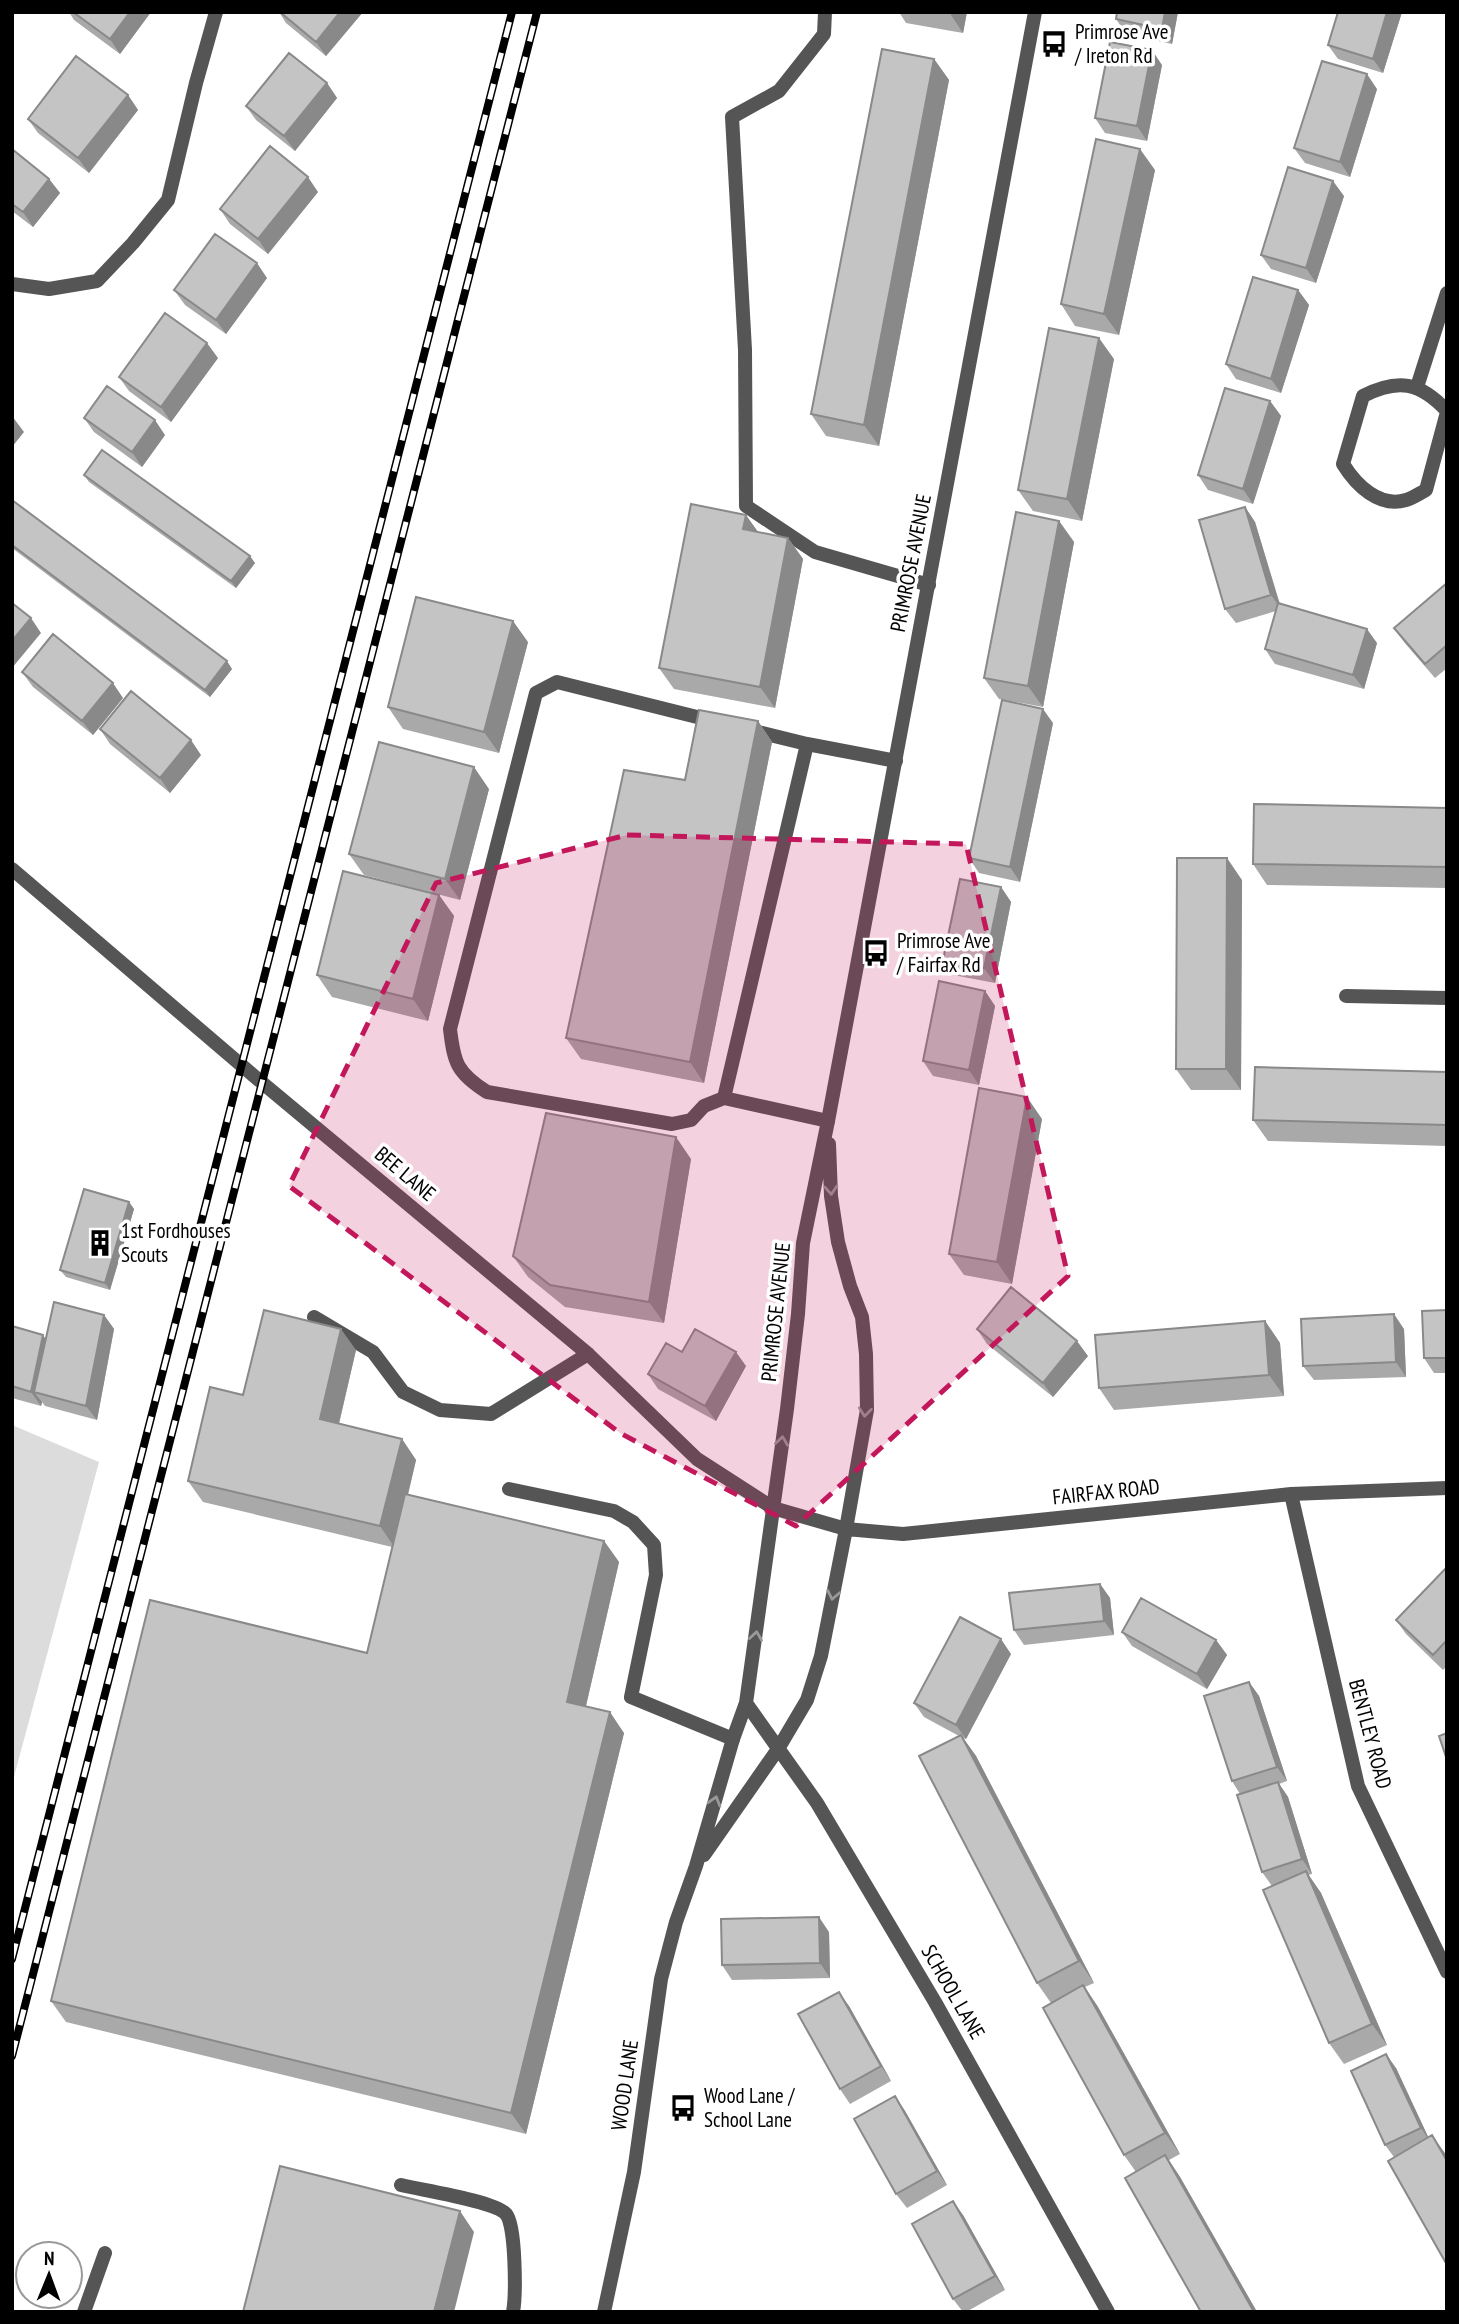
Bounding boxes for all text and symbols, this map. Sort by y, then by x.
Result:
place label: Primrose Ave / Ireton Rd [1074,18,1168,69]
bus stop icon: Primrose Ave / Ireton Rd [1039,29,1069,59]
street label: PRIMROSE AVENUE [884,492,937,634]
place label: Primrose Ave / Fairfax Rd [896,927,990,978]
bus stop icon: Primrose Ave / Fairfax Rd [861,938,891,968]
street label: BEE LANE [369,1140,441,1207]
one-way arrow [823,1184,838,1195]
place label: 1st Fordhouses Scouts [121,1217,231,1268]
building icon: 1st Fordhouses Scouts [85,1228,115,1258]
street label: PRIMROSE AVENUE [755,1241,796,1383]
one-way arrow [858,1407,873,1418]
one-way arrow [775,1435,790,1447]
street label: FAIRFAX ROAD [1051,1472,1161,1511]
one-way arrow [826,1590,841,1601]
one-way arrow [748,1630,763,1642]
street label: BENTLEY ROAD [1343,1676,1398,1792]
one-way arrow [707,1795,721,1807]
street label: SCHOOL LANE [916,1940,991,2044]
street label: WOOD LANE [605,2038,644,2132]
place label: Wood Lane / School Lane [704,2082,795,2133]
bus stop icon: Wood Lane / School Lane [668,2093,698,2123]
north arrow [14,2240,84,2310]
text: N [44,2246,55,2270]

